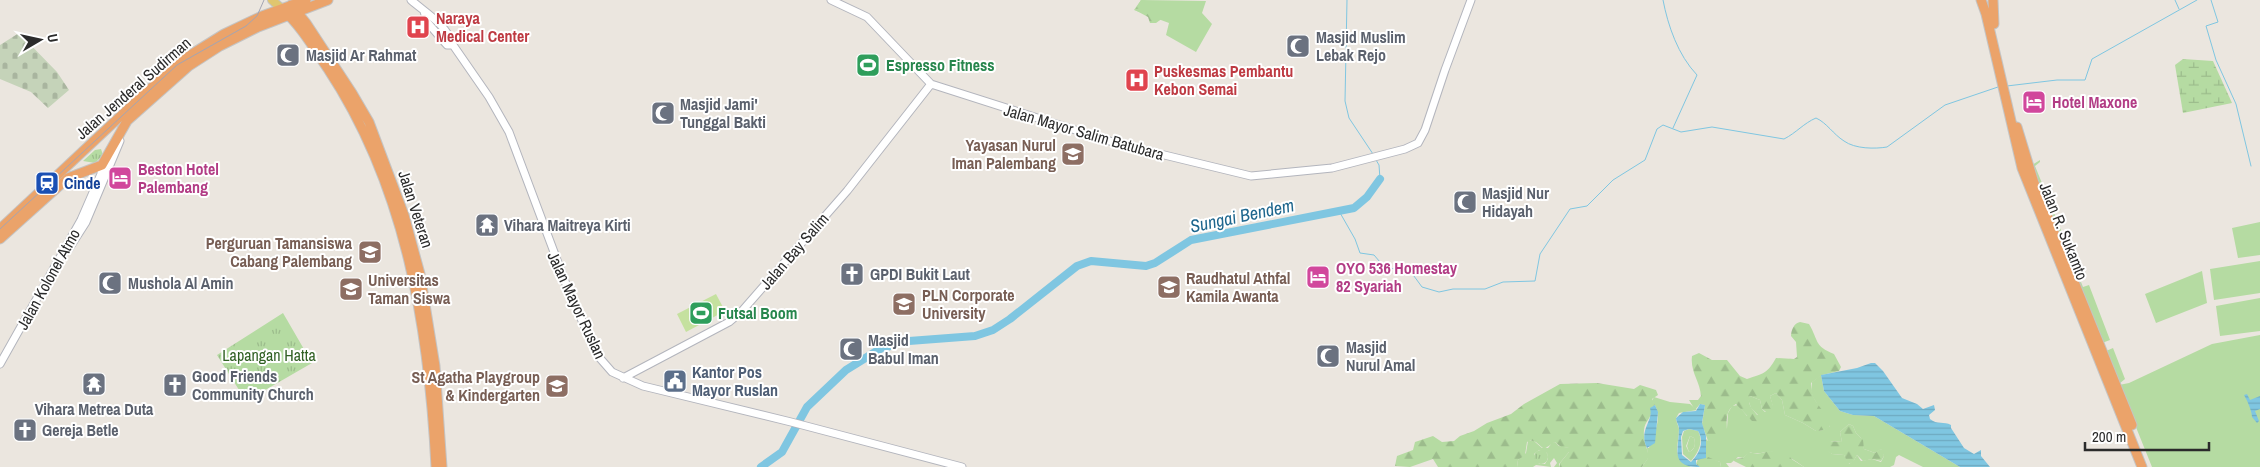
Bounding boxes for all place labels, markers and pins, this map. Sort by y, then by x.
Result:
place label: Naraya Medical Center [436,7,530,47]
hospital icon: Naraya Medical Center [405,14,431,40]
place label: Masjid Muslim Lebak Rejo [1316,26,1406,66]
mosque icon: Masjid Muslim Lebak Rejo [1285,33,1311,59]
mosque icon: Masjid Ar Rahmat [275,42,301,68]
place label: Masjid Ar Rahmat [306,44,417,66]
sports icon: Espresso Fitness [855,52,881,78]
place label: Espresso Fitness [886,54,995,76]
place label: Puskesmas Pembantu Kebon Semai [1154,60,1293,100]
hospital icon: Puskesmas Pembantu Kebon Semai [1124,67,1150,93]
hotel icon: Hotel Maxone [2021,89,2047,115]
place label: Hotel Maxone [2052,91,2137,113]
place label: Masjid Jami' Tunggal Bakti [680,93,766,133]
mosque icon: Masjid Jami' Tunggal Bakti [650,100,676,126]
place label: Yayasan Nurul Iman Palembang [952,134,1056,174]
school or university icon: Yayasan Nurul Iman Palembang [1060,141,1086,167]
place label: Beston Hotel Palembang [138,158,219,198]
hotel icon: Beston Hotel Palembang [107,165,133,191]
station icon: Cinde [34,170,60,196]
place label: Cinde [64,172,100,194]
place label: Masjid Nur Hidayah [1482,182,1550,222]
mosque icon: Masjid Nur Hidayah [1452,189,1478,215]
temple icon: Vihara Maitreya Kirti [474,212,500,238]
place label: Vihara Maitreya Kirti [504,214,631,236]
place label: Perguruan Tamansiswa Cabang Palembang [206,232,353,272]
school or university icon: Perguruan Tamansiswa Cabang Palembang [357,239,383,265]
place label: OYO 536 Homestay 82 Syariah [1336,257,1458,297]
church icon: GPDI Bukit Laut [839,261,865,287]
place label: GPDI Bukit Laut [870,263,971,285]
hotel icon: OYO 536 Homestay 82 Syariah [1305,264,1331,290]
place label: Raudhatul Athfal Kamila Awanta [1186,267,1290,307]
place label: Universitas Taman Siswa [368,269,451,309]
mosque icon: Mushola Al Amin [97,270,123,296]
place label: Mushola Al Amin [128,272,233,294]
school or university icon: Raudhatul Athfal Kamila Awanta [1156,274,1182,300]
school or university icon: Universitas Taman Siswa [338,276,364,302]
place label: PLN Corporate University [922,284,1015,324]
school or university icon: PLN Corporate University [891,291,917,317]
sports icon: Futsal Boom [688,300,714,326]
place label: Futsal Boom [718,302,797,324]
place label: Masjid Babul Iman [868,329,939,369]
mosque icon: Masjid Babul Iman [838,336,864,362]
place label: Masjid Nurul Amal [1346,336,1416,376]
mosque icon: Masjid Nurul Amal [1315,343,1341,369]
place label: Kantor Pos Mayor Ruslan [692,361,778,401]
place label: Good Friends Community Church [192,365,314,405]
place label: St Agatha Playgroup & Kindergarten [411,366,540,406]
public building icon: Kantor Pos Mayor Ruslan [662,368,688,394]
temple icon: Vihara Metrea Duta [81,371,107,397]
church icon: Good Friends Community Church [162,372,188,398]
school or university icon: St Agatha Playgroup & Kindergarten [544,373,570,399]
place label: Vihara Metrea Duta [35,398,154,420]
church icon: Gereja Betle [12,417,38,443]
place label: Gereja Betle [42,419,119,441]

